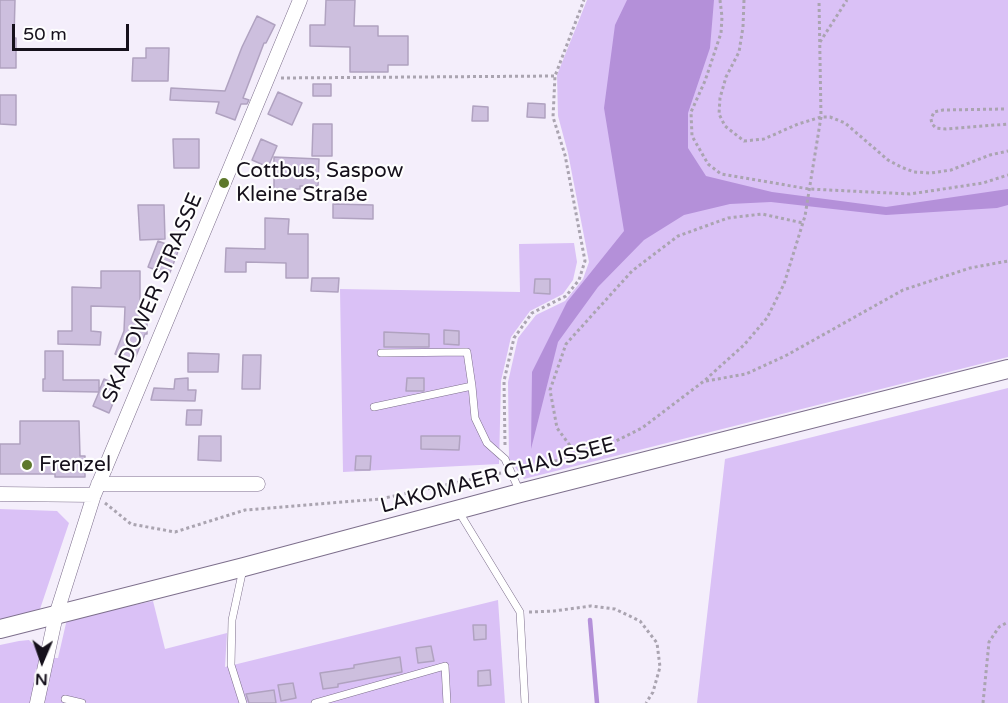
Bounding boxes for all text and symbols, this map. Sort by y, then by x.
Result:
scale bar [15,12,132,50]
text: 50 m [23,23,67,45]
place label: Cottbus, Saspow Kleine Straße [236,158,403,208]
marker: Cottbus, Saspow Kleine Straße [217,176,231,190]
street label: SKADOWER STRASSE [97,190,209,406]
street label: LAKOMAER CHAUSSEE [378,433,618,519]
place label: Frenzel [39,452,111,478]
marker: Frenzel [20,458,34,472]
north arrow [12,631,72,691]
text: N [35,669,48,689]

